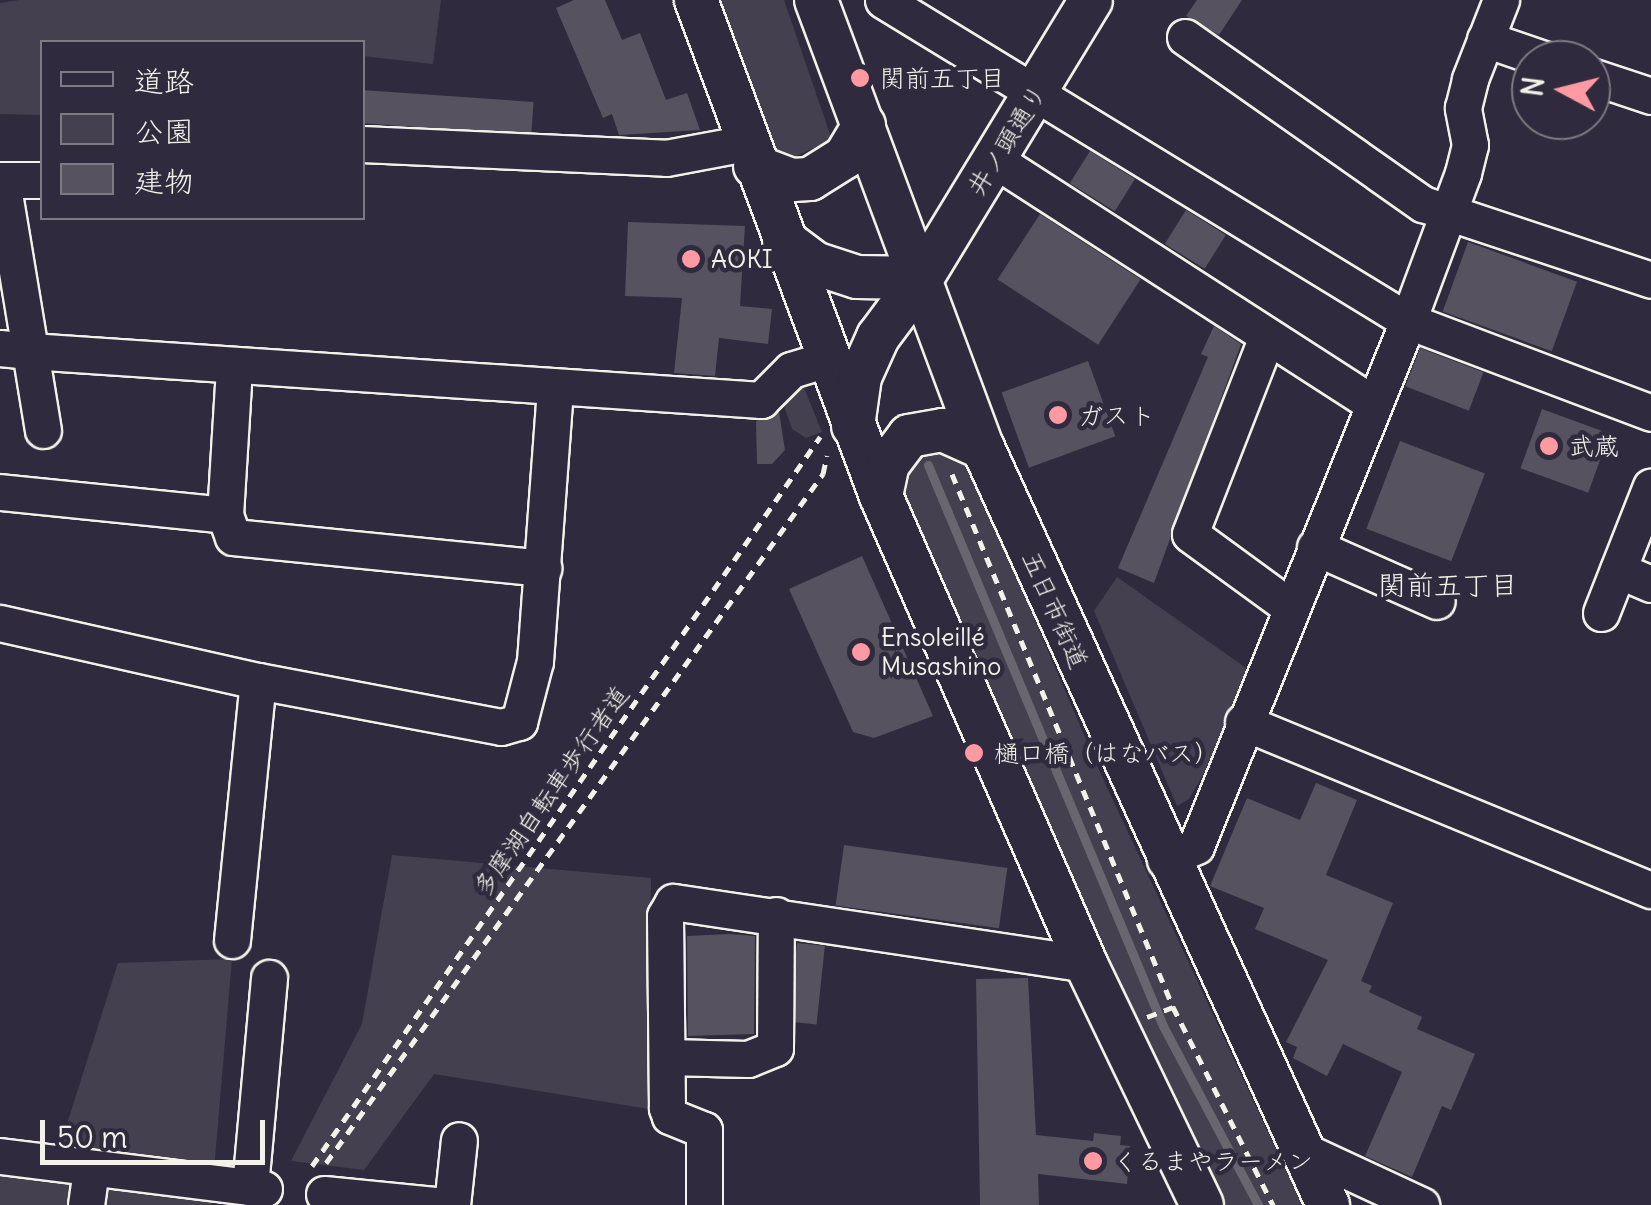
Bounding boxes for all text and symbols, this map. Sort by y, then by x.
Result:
legend [40,40,365,220]
north arrow [1511,40,1611,140]
text: 道路 [134,62,194,100]
place label: 関前五丁目 [880,63,1005,93]
marker: 関前五丁目 [849,67,871,89]
text: N [1514,75,1552,98]
street label: 井ノ頭通り [961,79,1053,201]
text: 公園 [134,112,194,150]
text: 建物 [134,162,194,200]
place label: AOKI [711,244,773,274]
marker: AOKI [680,248,702,270]
place label: ガスト [1078,400,1153,430]
marker: ガスト [1047,404,1069,426]
place label: 武蔵 [1569,431,1619,461]
marker: 武蔵 [1538,435,1560,457]
street label: 五日市街道 [1016,547,1094,673]
district label: 関前五丁目 [1378,568,1518,602]
place label: Ensoleillé Musashino [881,623,1001,682]
marker: Ensoleillé Musashino [850,641,872,663]
street label: 多摩湖自転車歩行者道 [467,680,635,902]
place label: 樋口橋（はなバス） [994,738,1219,768]
marker: 樋口橋（はなバス） [963,742,985,764]
scale bar [45,1100,270,1162]
text: 50 m [57,1118,127,1156]
place label: くるまやラーメン [1113,1146,1313,1176]
marker: くるまやラーメン [1082,1150,1104,1172]

